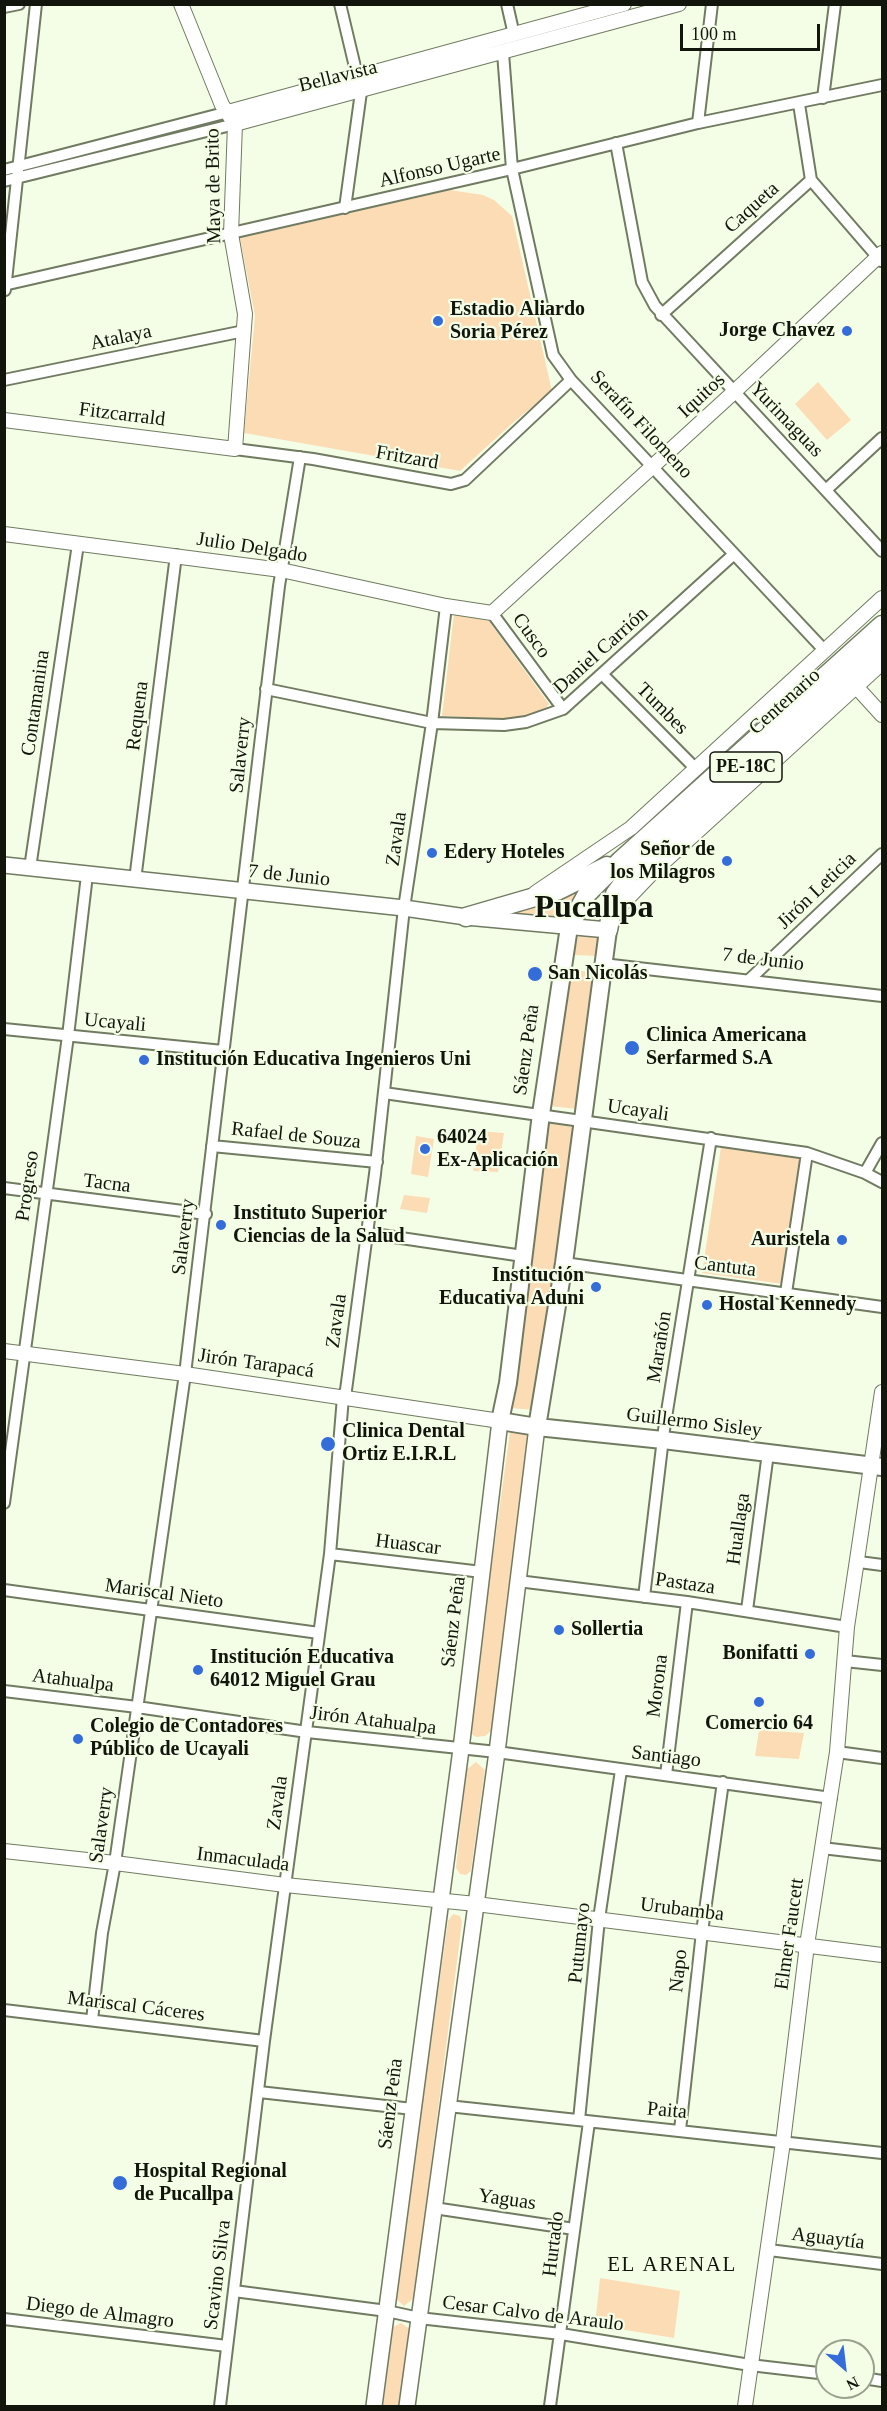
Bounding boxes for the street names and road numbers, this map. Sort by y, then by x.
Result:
street label: Bellavista [296,56,380,98]
street label: Maya de Brito [201,128,227,244]
street label: Alfonso Ugarte [377,142,503,194]
street label: Caqueta [720,177,784,239]
street label: Atalaya [88,320,154,356]
street label: Serafín Filomeno [585,366,697,484]
street label: Iquitos [674,368,730,424]
street label: Yurimaguas [744,377,828,463]
street label: Fitzcarrald [78,398,166,432]
street label: Fritzard [374,441,440,475]
street label: Julio Delgado [195,527,309,569]
street label: Daniel Carrión [549,602,653,700]
street label: Cusco [507,609,555,663]
street label: Contamanina [17,649,55,757]
street label: Centenario [744,664,826,740]
street label: Tumbes [631,678,693,740]
street label: Requena [122,680,154,752]
street label: Salaverry [225,716,257,794]
road number: PE-18C [710,752,782,782]
street label: Zavala [381,810,413,868]
street label: Jirón Leticia [773,847,861,935]
street label: 7 de Junio [247,860,331,892]
street label: 7 de Junio [721,943,805,977]
street label: Sáenz Peña [509,1003,545,1097]
street label: Ucayali [83,1008,147,1038]
street label: Ucayali [606,1095,670,1127]
street label: Rafael de Souza [230,1117,362,1155]
street label: Progreso [11,1149,45,1223]
street label: Tacna [82,1169,132,1199]
street label: Salaverry [167,1198,201,1276]
street label: Cantuta [693,1251,757,1283]
street label: Zavala [321,1292,353,1350]
street label: Marañón [643,1309,677,1385]
street label: Jirón Tarapacá [196,1344,316,1384]
street label: Guillermo Sisley [625,1403,763,1443]
street label: Huallaga [722,1492,756,1566]
street label: Huascar [374,1529,442,1561]
street label: Pastaza [654,1568,716,1600]
street label: Mariscal Nieto [103,1574,225,1614]
street label: Sáenz Peña [437,1575,471,1669]
street label: Morona [642,1653,674,1719]
street label: Atahualpa [31,1664,115,1698]
street label: Jirón Atahualpa [308,1701,438,1741]
street label: Santiago [630,1741,702,1773]
street label: Zavala [262,1774,294,1832]
street label: Salaverry [85,1785,119,1865]
street label: Inmaculada [195,1842,291,1878]
street label: Elmer Faucett [770,1877,810,1991]
street label: Urubamba [639,1893,725,1927]
street label: Putumayo [564,1901,596,1985]
street label: Napo [665,1948,693,1994]
street label: Mariscal Cáceres [66,1987,206,2027]
street label: Sáenz Peña [374,2057,408,2151]
street label: Paita [646,2097,688,2125]
street label: Yaguas [477,2184,537,2216]
street label: Hurtado [538,2210,570,2278]
street label: Scavino Silva [199,2219,237,2331]
street label: Aguaytía [790,2223,866,2255]
street label: Cesar Calvo de Araulo [441,2291,625,2337]
street label: Diego de Almagro [25,2292,175,2334]

